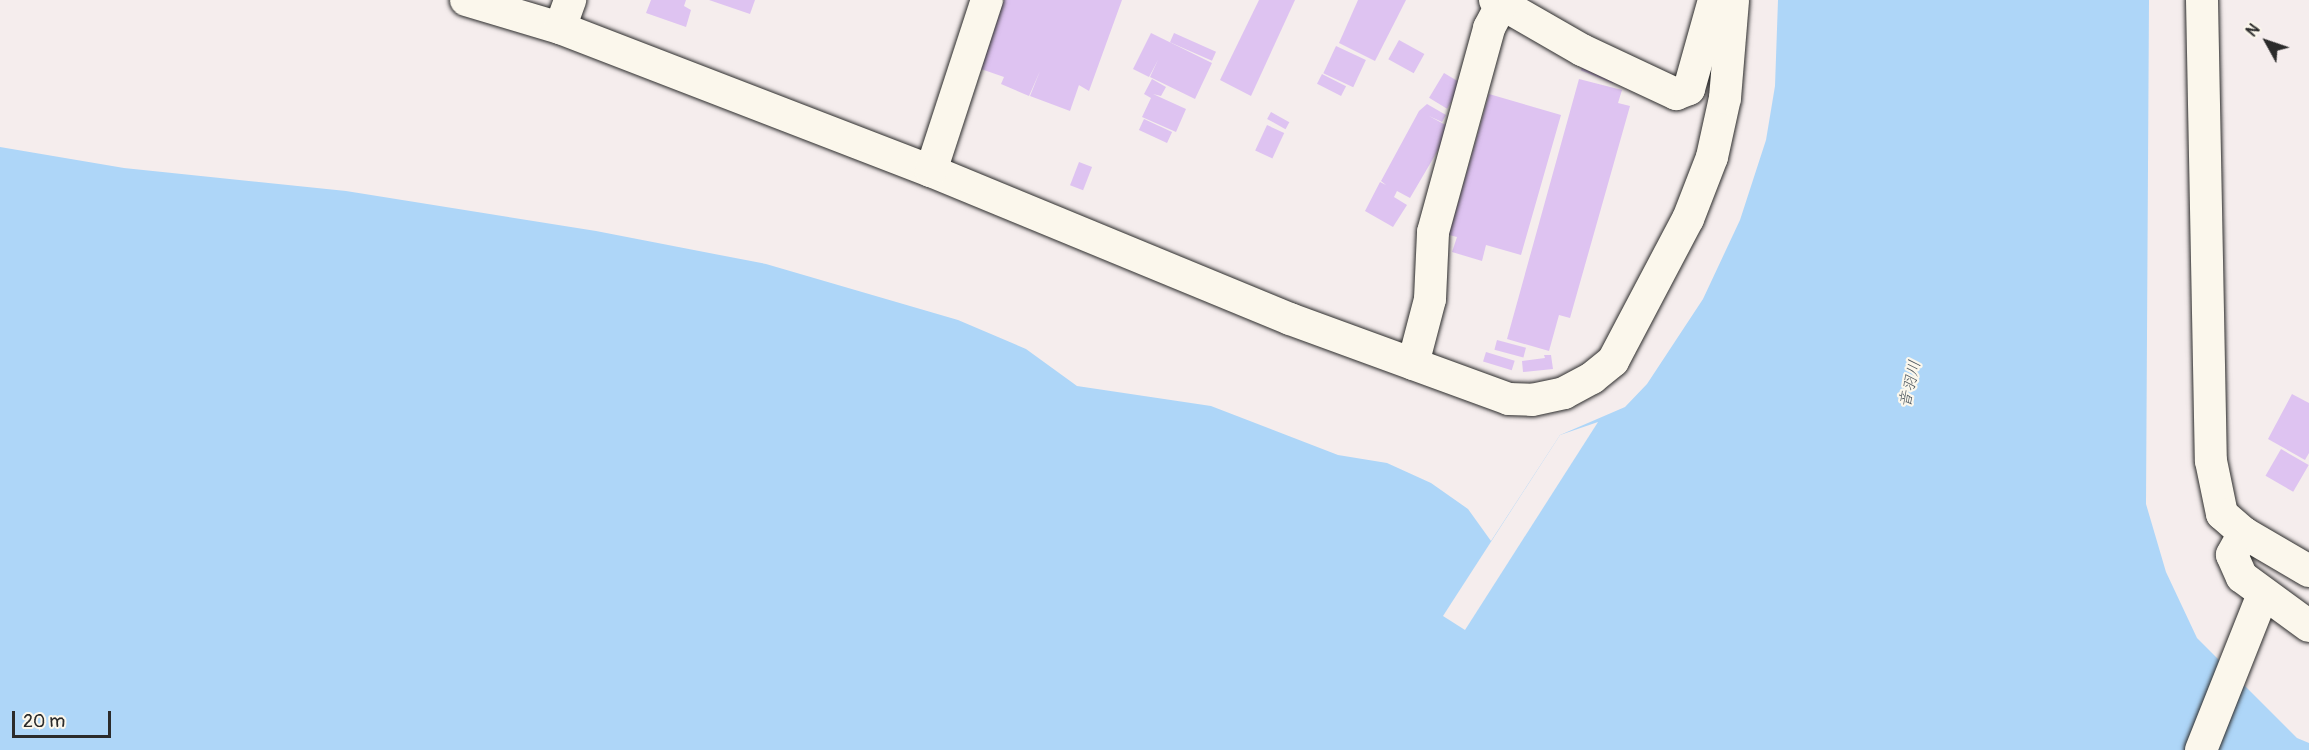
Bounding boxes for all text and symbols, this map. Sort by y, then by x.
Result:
north arrow [2237,12,2297,72]
text: N [2242,20,2264,41]
water label: 音羽川 [1895,358,1925,410]
scale bar [15,699,114,737]
text: 20 m [23,710,65,733]

